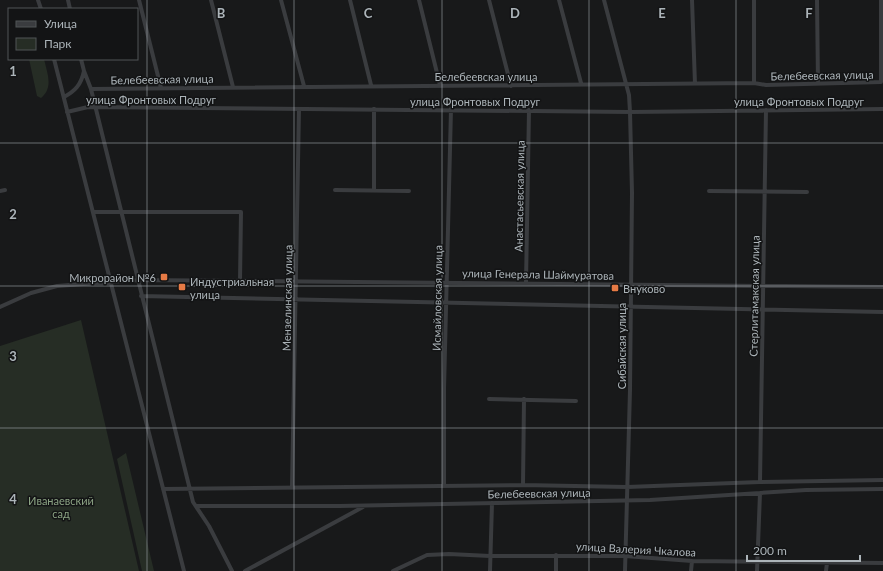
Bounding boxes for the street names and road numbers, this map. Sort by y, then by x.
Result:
street label: Белебеевская улица [770,68,874,82]
street label: Белебеевская улица [434,70,538,83]
street label: Белебеевская улица [110,72,214,86]
street label: улица Фронтовых Подруг [86,93,217,106]
street label: улица Фронтовых Подруг [410,95,541,108]
street label: улица Фронтовых Подруг [734,95,865,108]
street label: Анастасьевская улица [512,140,526,252]
street label: Стерлитамакская улица [746,235,762,357]
street label: Мензелинская улица [280,245,294,351]
street label: Исмайловская улица [430,245,444,351]
street label: улица Генерала Шаймуратова [462,266,614,282]
street label: Сибайская улица [615,303,628,389]
street label: Белебеевская улица [487,486,591,500]
street label: улица Валерия Чкалова [576,539,696,559]

